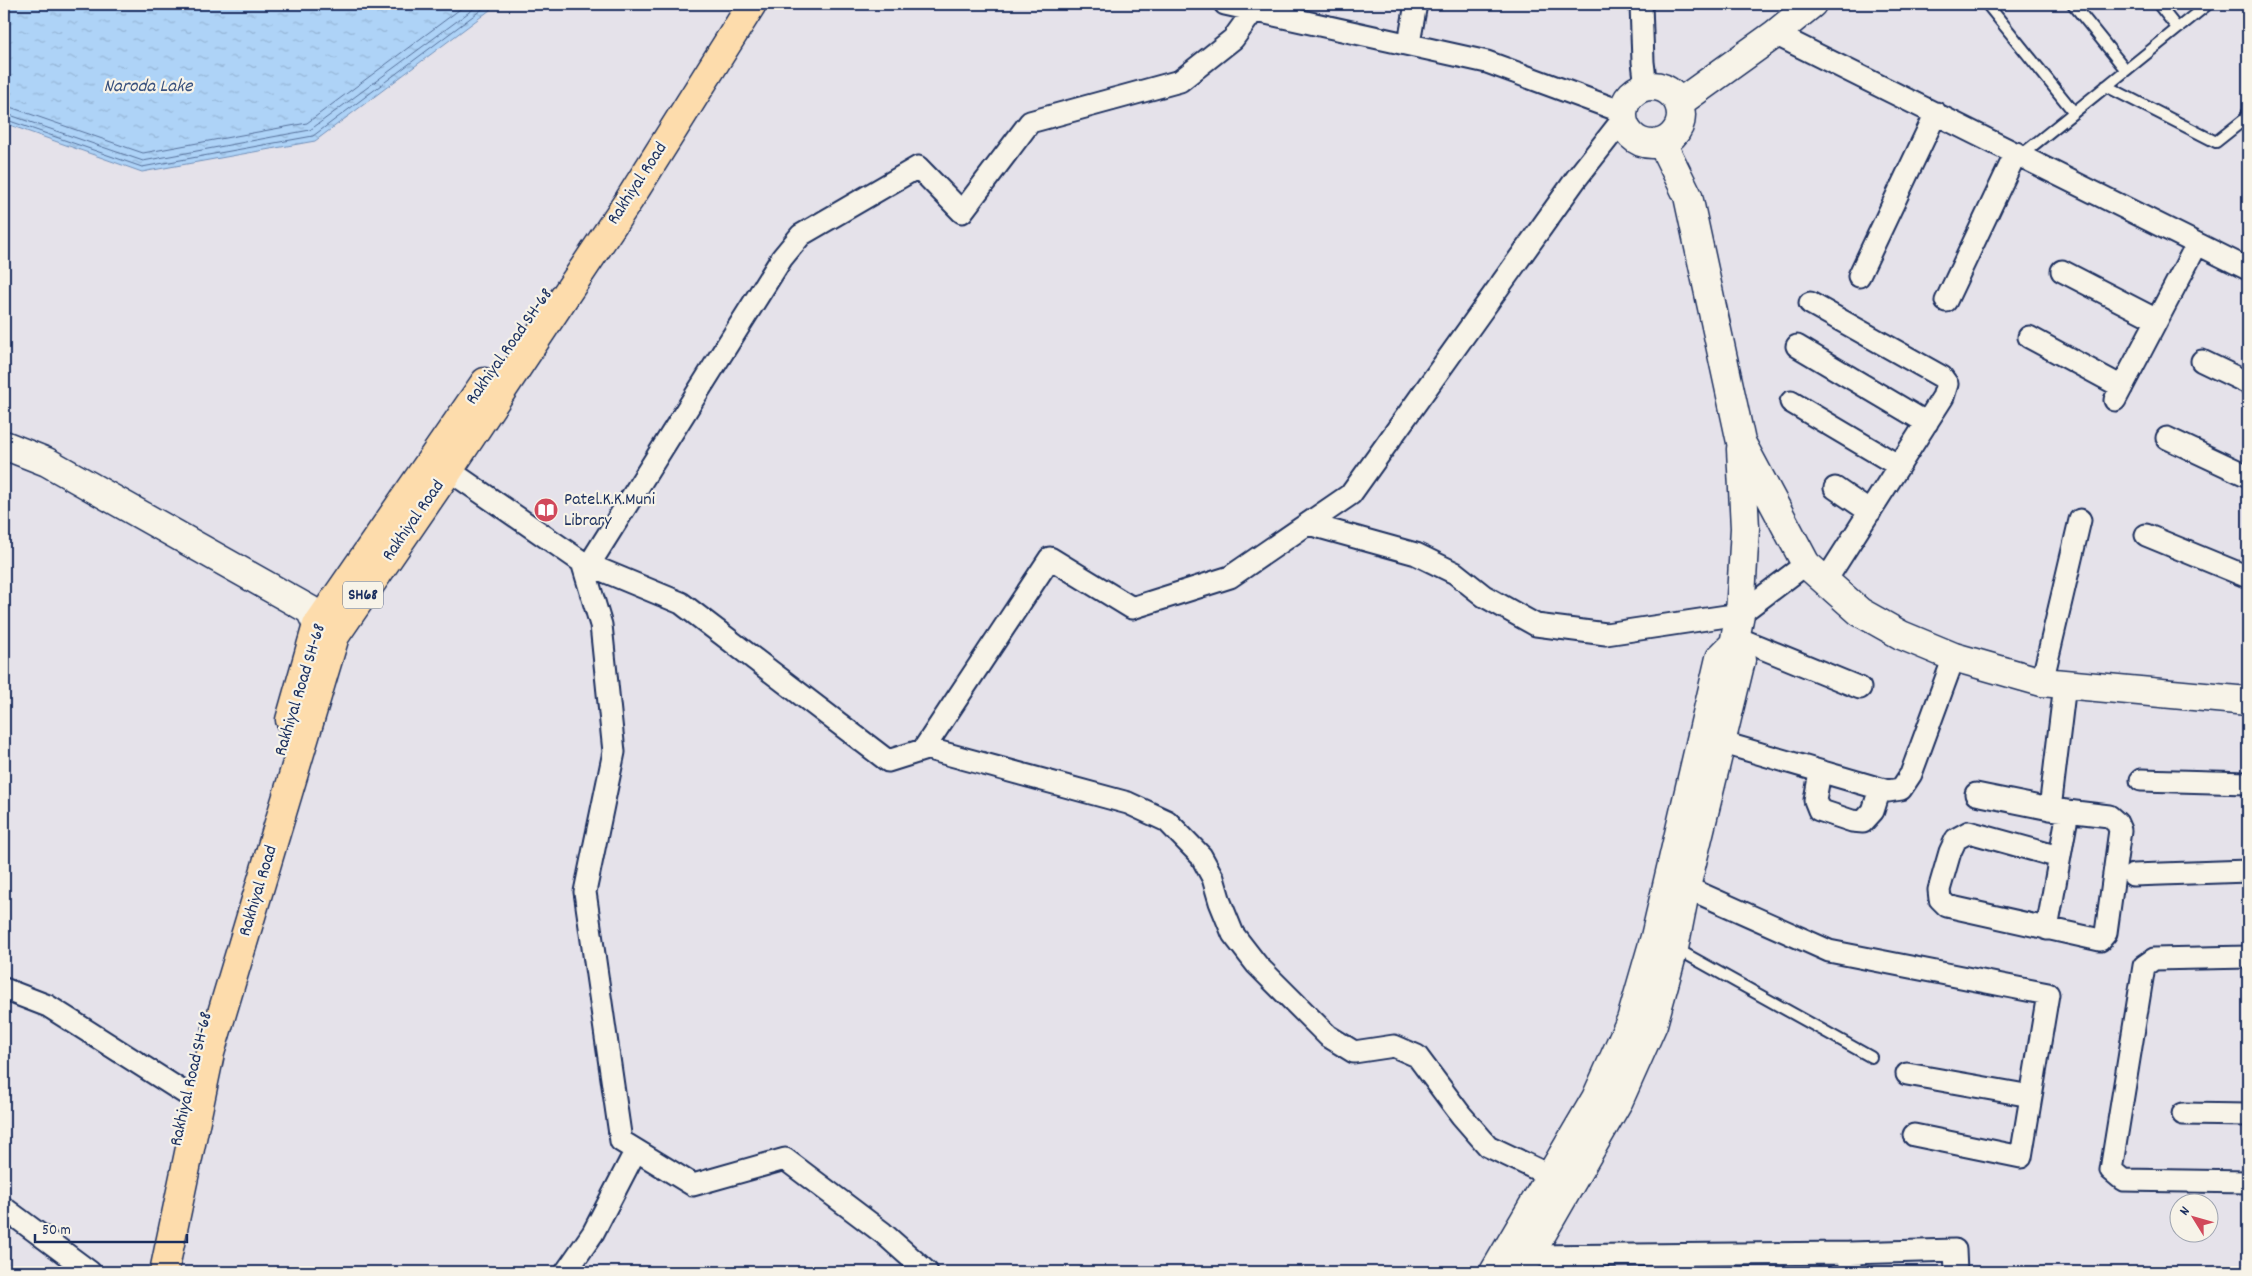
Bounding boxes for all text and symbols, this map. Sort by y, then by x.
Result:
water label: Naroda Lake [104,74,194,101]
street label: Rakhiyal Road [602,138,674,230]
street label: Rakhiyal Road SH-68 [460,284,560,410]
street label: Rakhiyal Road [377,475,451,567]
place label: Patel.K.K.Muni Library [564,488,655,534]
library icon: Patel.K.K.Muni Library [533,497,559,523]
road number: SH68 [343,582,383,608]
street label: Rakhiyal Road SH-68 [269,621,333,759]
street label: Rakhiyal Road [233,842,285,940]
street label: Rakhiyal Road SH-68 [164,1009,220,1149]
north arrow [2170,1194,2220,1244]
text: N [2175,1203,2195,1220]
scale bar [35,1211,188,1243]
text: 50 m [42,1220,71,1242]

